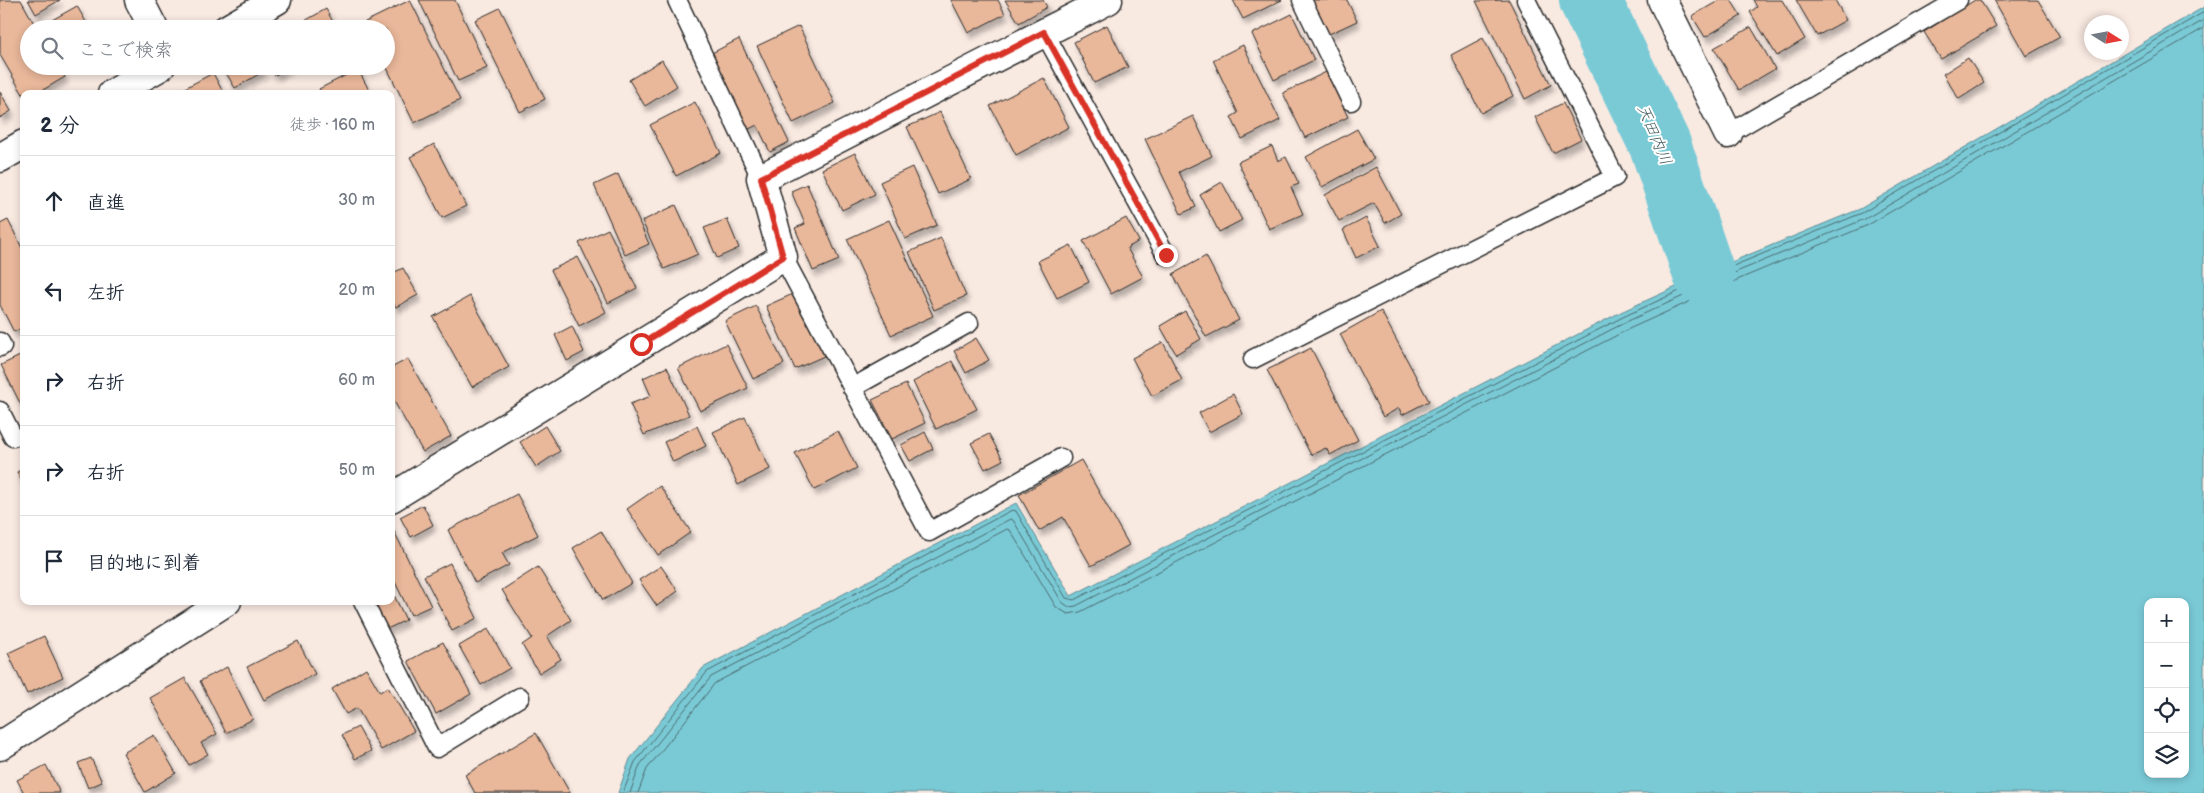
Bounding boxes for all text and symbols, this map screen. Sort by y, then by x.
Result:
north arrow [2084,15,2129,60]
search box [20,20,395,75]
icon: search [38,34,66,62]
text: ここで検索 [78,39,173,62]
water label: 天田内川 [1633,102,1675,168]
text: 2 分 [40,113,79,138]
text: 徒歩 · 160 m [290,116,375,135]
icon: ahead [40,187,68,215]
text: 30 m [338,191,375,210]
text: 直進 [87,192,125,215]
route end [1155,244,1178,267]
icon: left [40,277,68,305]
text: 20 m [339,281,375,300]
text: 左折 [87,282,125,305]
route start [630,333,653,356]
icon: right [40,367,68,395]
text: 60 m [338,371,375,390]
text: 右折 [87,372,125,395]
icon: right [40,457,68,485]
text: 50 m [339,461,375,480]
text: 右折 [87,462,125,485]
icon: arrive [40,547,68,575]
text: 目的地に到着 [87,552,201,575]
map controls [2144,598,2189,778]
button: + [2144,598,2189,643]
button: − [2144,643,2189,688]
button: locate [2144,688,2189,733]
button: layers [2144,733,2189,778]

